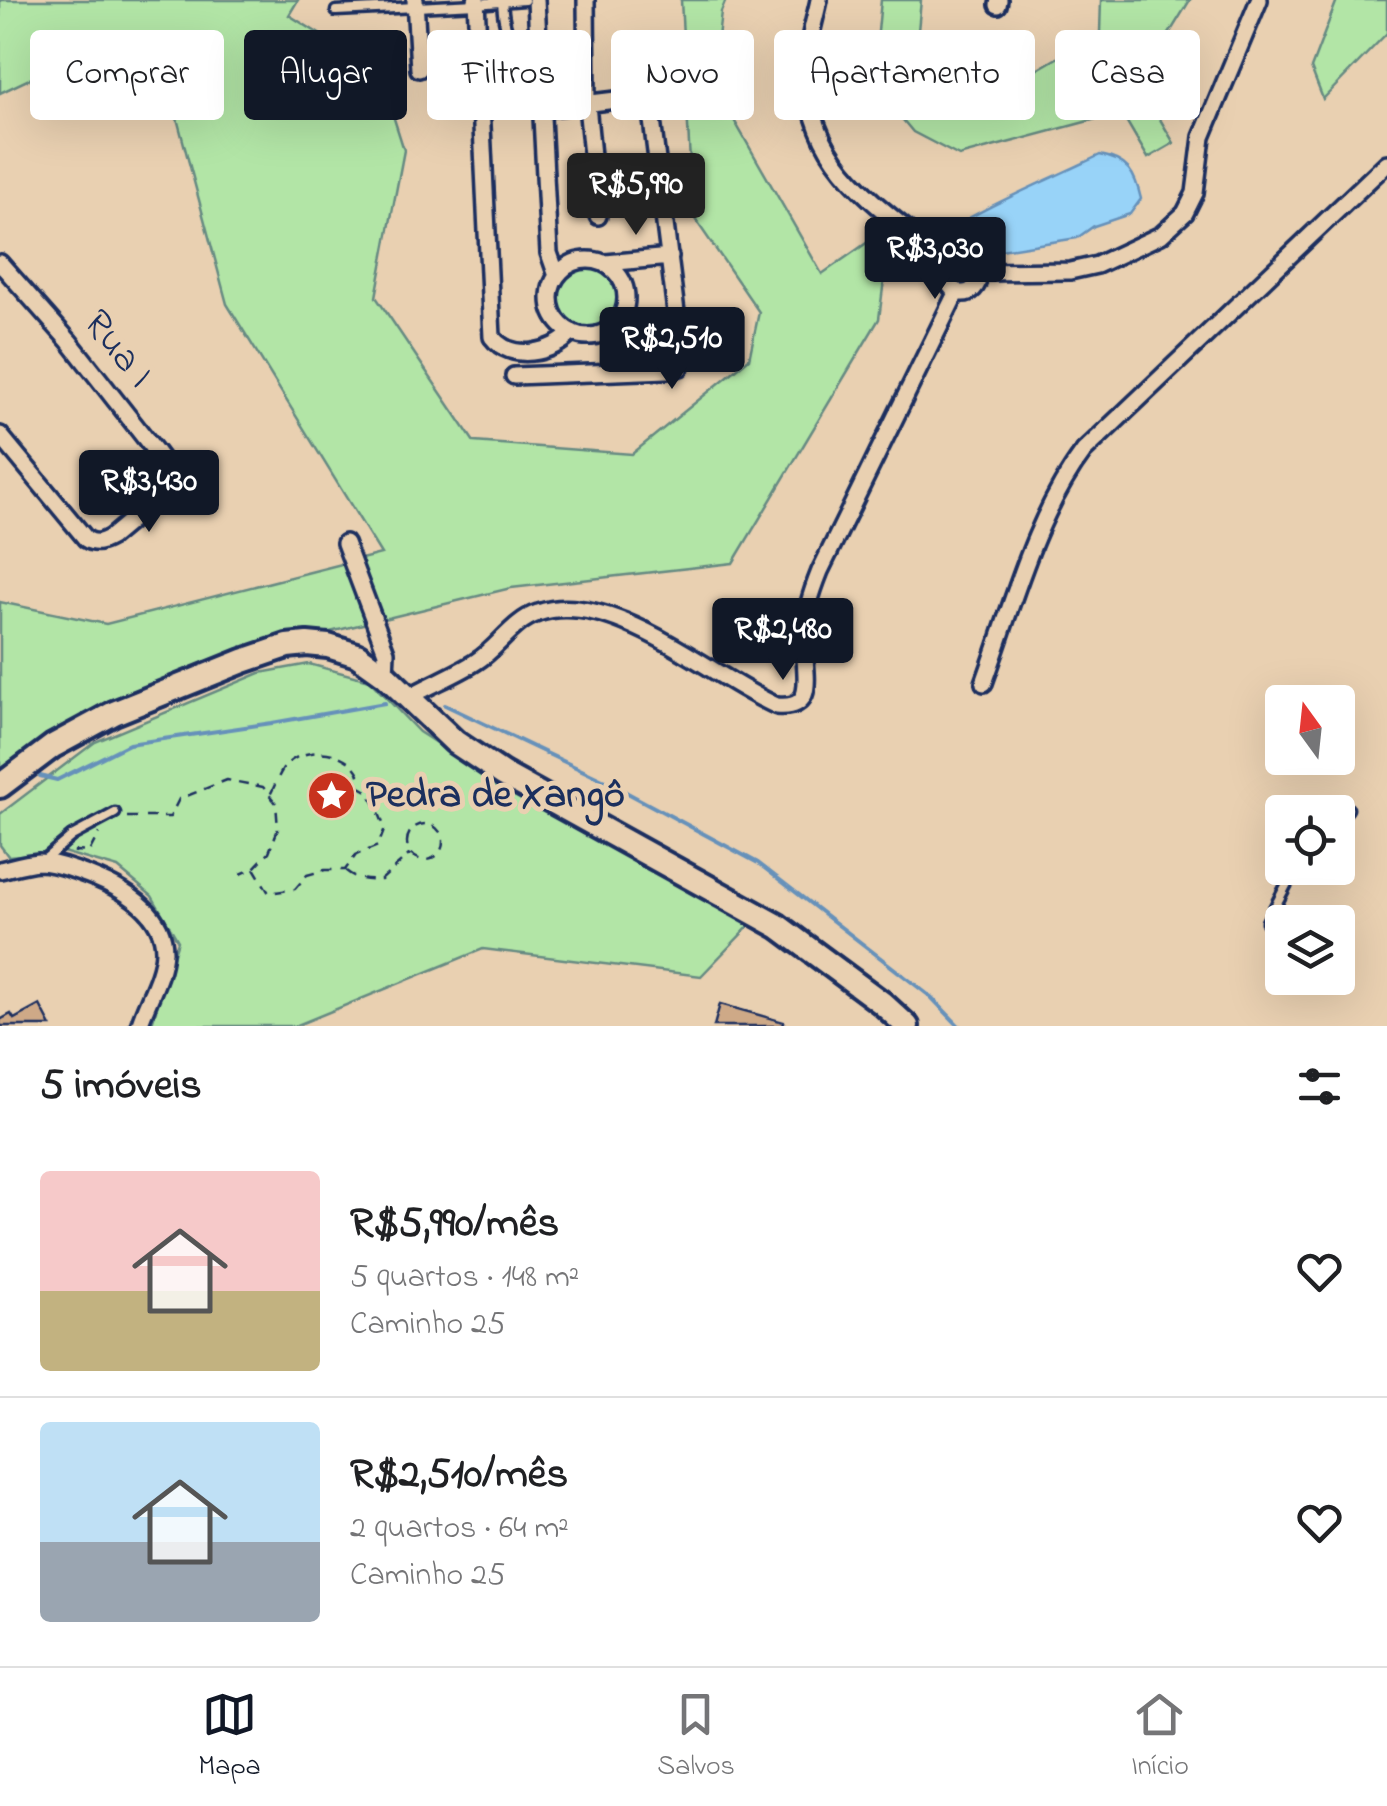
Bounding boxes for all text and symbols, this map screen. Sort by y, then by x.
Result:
chip: Comprar [30,30,224,120]
chip: Alugar [244,30,407,120]
chip: Filtros [427,30,591,120]
chip: Novo [611,30,754,120]
chip: Apartamento [774,30,1035,120]
chip: Casa [1055,30,1200,120]
pin: R$5,990 [544,153,728,238]
text: R$5,990 [589,162,683,209]
pin: R$3,030 [843,217,1027,302]
text: R$3,030 [887,226,983,273]
street label: Rua I [67,298,167,402]
pin: R$2,510 [580,307,764,392]
text: R$2,510 [622,316,722,363]
pin: R$3,430 [57,450,241,535]
text: R$3,430 [101,459,197,506]
pin: R$2,480 [691,598,875,683]
text: R$2,480 [734,607,832,654]
north arrow [1265,685,1355,775]
map controls [1265,685,1355,995]
place label: Pedra de Xangô [366,767,625,826]
place icon: Pedra de Xangô [305,770,357,822]
button: locate [1265,795,1355,885]
button: layers [1265,905,1355,995]
text: 5 imóveis [40,1056,202,1117]
icon: filters [1292,1059,1347,1114]
text: R$5,990/mês [350,1194,559,1255]
icon: home [120,1211,240,1331]
icon: heart [1292,1244,1347,1299]
text: 5 quartos · 148 m² [350,1255,579,1302]
text: Caminho 25 [350,1302,505,1349]
text: R$2,510/mês [350,1445,568,1506]
icon: home [120,1462,240,1582]
icon: heart [1292,1495,1347,1550]
text: 2 quartos · 64 m² [350,1506,569,1553]
text: Caminho 25 [350,1553,505,1600]
tab: Mapa [198,1687,261,1788]
tab: Salvos [657,1687,735,1788]
tab: Início [1131,1687,1189,1788]

